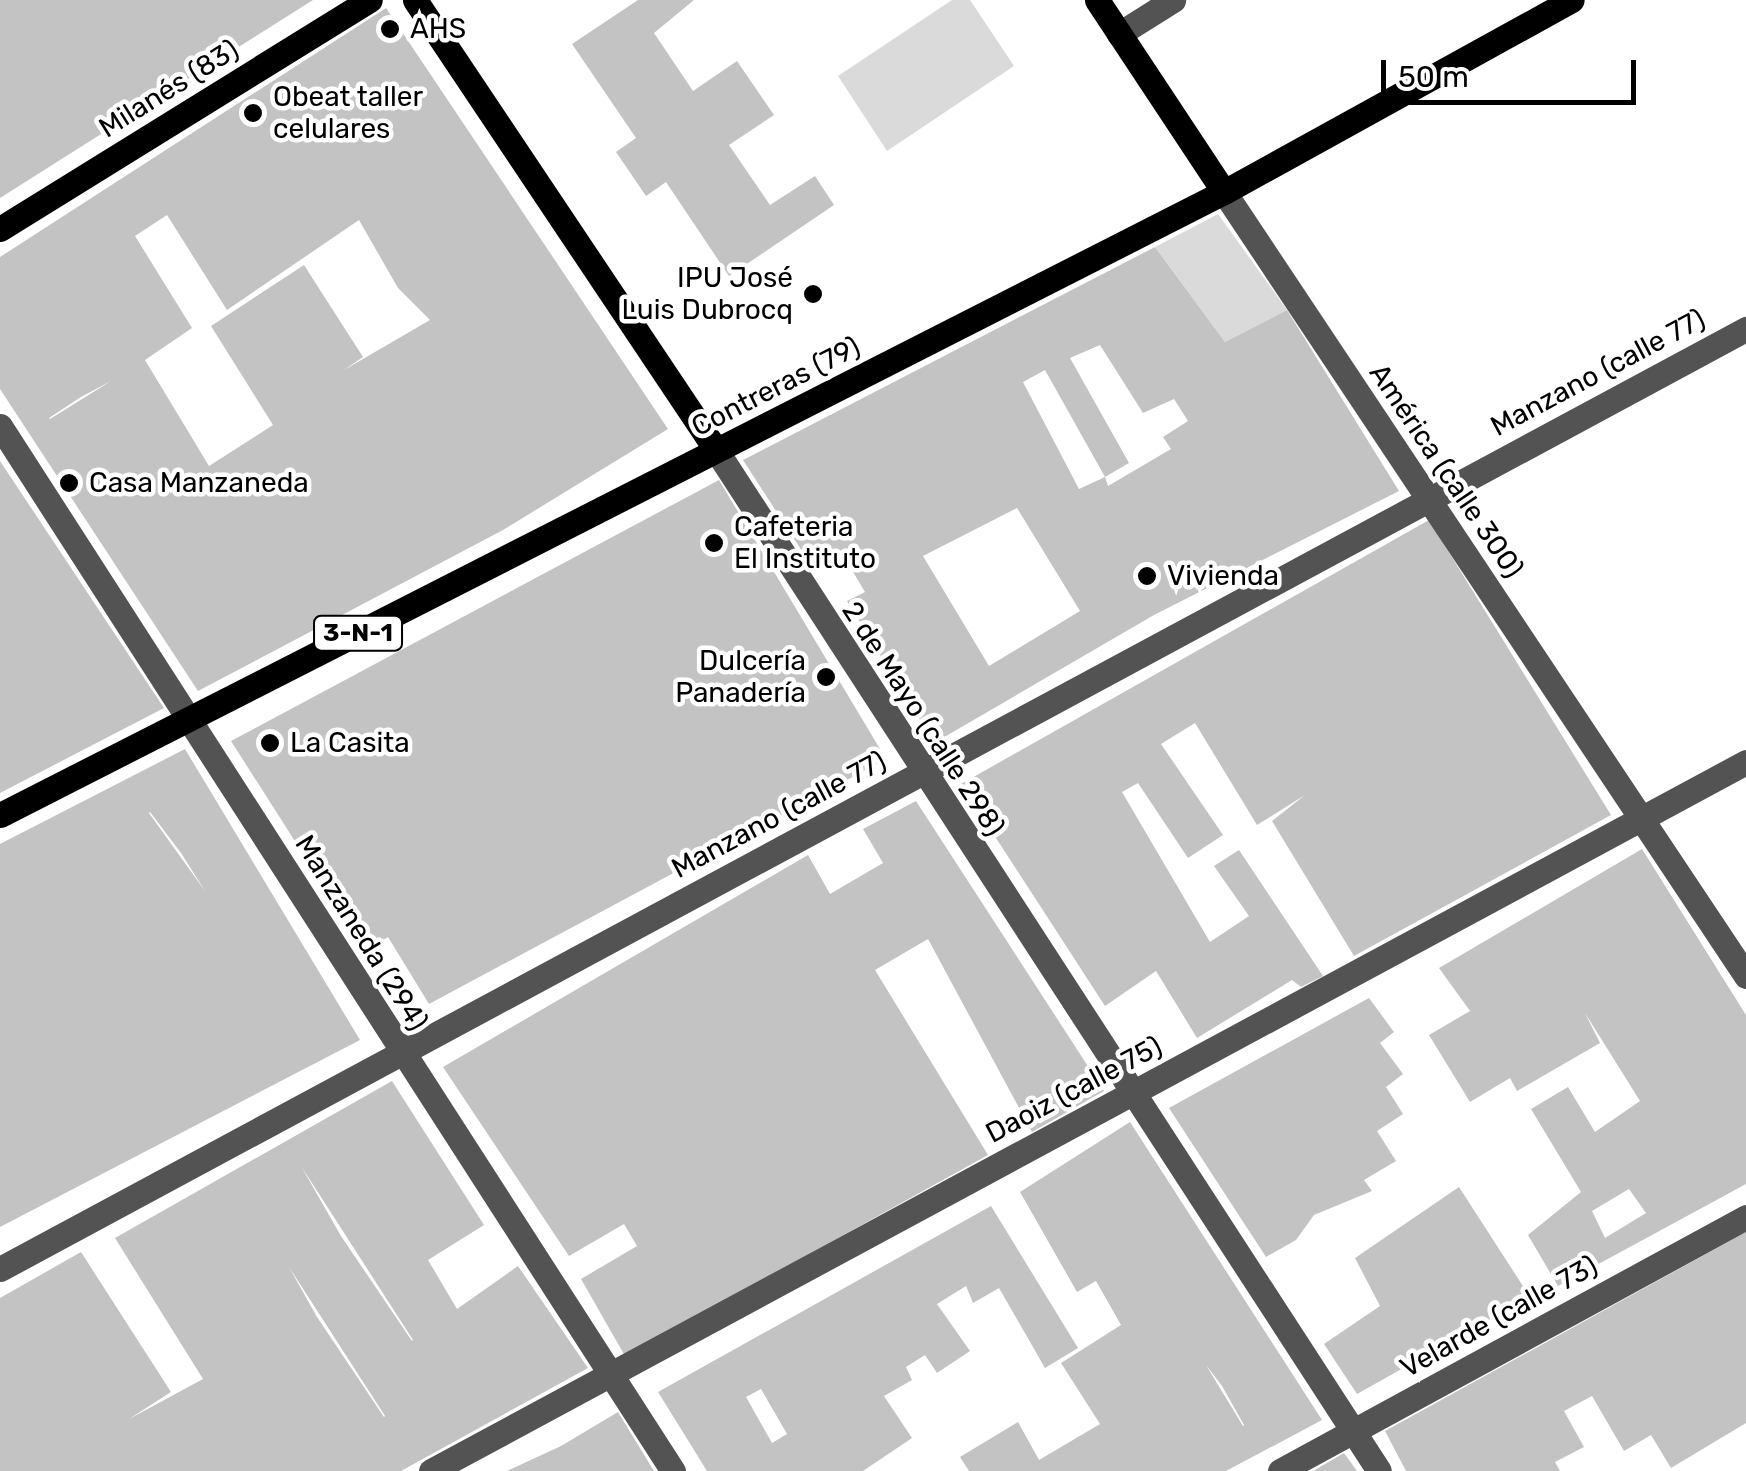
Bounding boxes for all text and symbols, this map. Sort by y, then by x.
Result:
place label: AHS [410,12,466,46]
marker: AHS [379,18,401,40]
street label: Milanés (83) [93,33,245,145]
scale bar [1386,40,1641,102]
text: 50 m [1398,59,1469,95]
place label: Obeat taller celulares [273,80,424,146]
marker: Obeat taller celulares [242,102,264,124]
place label: IPU José Luis Dubrocq [622,261,793,327]
marker: IPU José Luis Dubrocq [802,283,824,305]
street label: Manzano (calle 77) [1485,302,1711,444]
street label: Contreras (79) [686,330,866,444]
street label: América (calle 300) [1362,358,1530,584]
place label: Casa Manzaneda [89,466,309,500]
marker: Casa Manzaneda [58,472,80,494]
place label: Cafeteria El Instituto [734,510,876,576]
marker: Cafeteria El Instituto [703,532,725,554]
place label: Vivienda [1167,559,1279,593]
marker: Vivienda [1136,565,1158,587]
street label: 2 de Mayo (calle 298) [835,596,1011,842]
road number: 3-N-1 [313,613,403,653]
place label: Dulcería Panadería [675,644,806,710]
marker: Dulcería Panadería [815,666,837,688]
place label: La Casita [290,726,410,760]
marker: La Casita [259,732,281,754]
street label: Manzano (calle 77) [666,744,892,886]
street label: Manzaneda (294) [287,829,435,1037]
street label: Daoiz (calle 75) [980,1030,1168,1150]
street label: Velarde (calle 73) [1395,1249,1603,1385]

